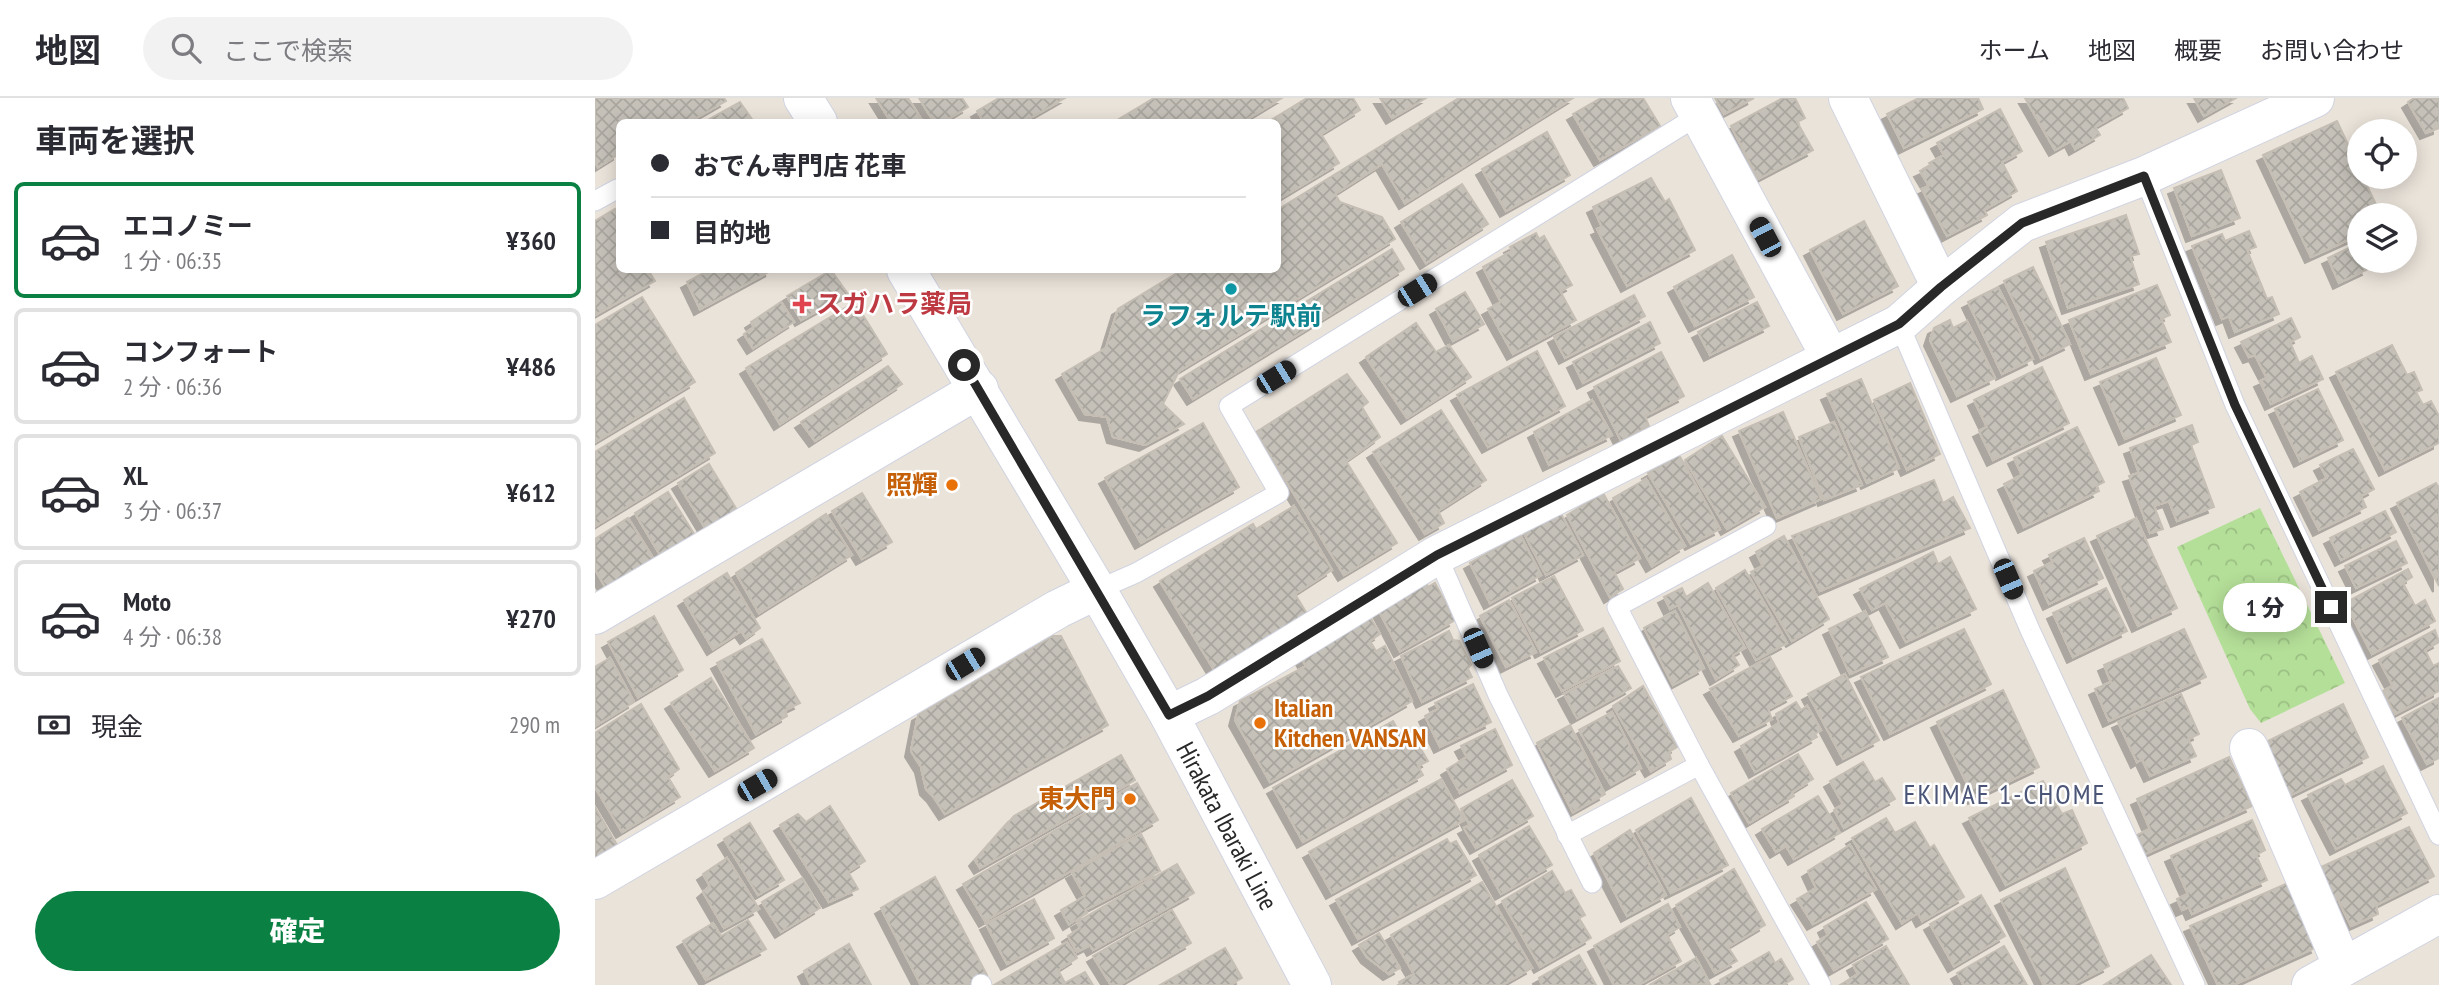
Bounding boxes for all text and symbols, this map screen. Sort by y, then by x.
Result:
search box [143,17,633,80]
text: 地図 [35,28,101,71]
icon: search [167,29,205,67]
text: ここで検索 [223,34,353,67]
text: ホーム [1979,35,2050,66]
text: 地図 [2088,35,2136,66]
text: 概要 [2174,35,2222,66]
text: お問い合わせ [2260,35,2404,66]
text: 車両を選択 [35,119,195,161]
map controls [2347,119,2417,273]
button: locate [2347,119,2417,189]
text: おでん専門店 花車 [693,149,906,182]
button: layers [2347,203,2417,273]
icon: car [39,209,102,272]
text: エコノミー [123,209,253,242]
car [1746,214,1785,260]
text: 目的地 [693,216,771,249]
text: ¥360 [506,224,556,257]
text: 1 分 · 06:35 [123,246,222,275]
car [1394,270,1441,310]
marker: ラフォルテ駅前 [1223,281,1239,297]
place label: スガハラ薬局 [816,287,972,320]
marker: スガハラ薬局 [794,296,810,312]
place label: ラフォルテ駅前 [1140,299,1322,332]
icon: car [39,335,102,398]
text: コンフォート [123,335,278,368]
route start [948,349,980,381]
text: ¥486 [506,350,556,383]
car [1253,357,1300,397]
text: 2 分 · 06:36 [123,372,222,401]
text: XL [123,459,148,492]
icon: car [39,461,102,524]
place label: 照輝 [886,468,938,501]
text: ¥612 [506,476,556,509]
marker: 照輝 [944,477,960,493]
text: 3 分 · 06:37 [123,496,222,525]
car [1991,556,2026,602]
callout: 1 分 [2223,582,2307,632]
text: Moto [123,585,171,618]
icon: car [39,587,102,650]
route end [2315,591,2347,623]
text: 1 分 [2246,593,2284,622]
text: ¥270 [506,602,556,635]
text: 4 分 · 06:38 [123,622,222,651]
car [1460,625,1497,671]
car [942,644,989,684]
place label: Italian Kitchen VANSAN [1274,691,1426,754]
icon: cash [35,706,73,744]
text: 現金 [91,710,143,743]
text: 290 m [509,710,560,739]
marker: Italian Kitchen VANSAN [1252,715,1268,731]
street label: Hirakata Ibaraki Line [1169,736,1286,916]
car [734,765,781,805]
district label: EKIMAE 1-CHOME [1903,775,2107,812]
place label: 東大門 [1038,782,1116,815]
marker: 東大門 [1122,791,1138,807]
button: 確定 [35,891,560,971]

